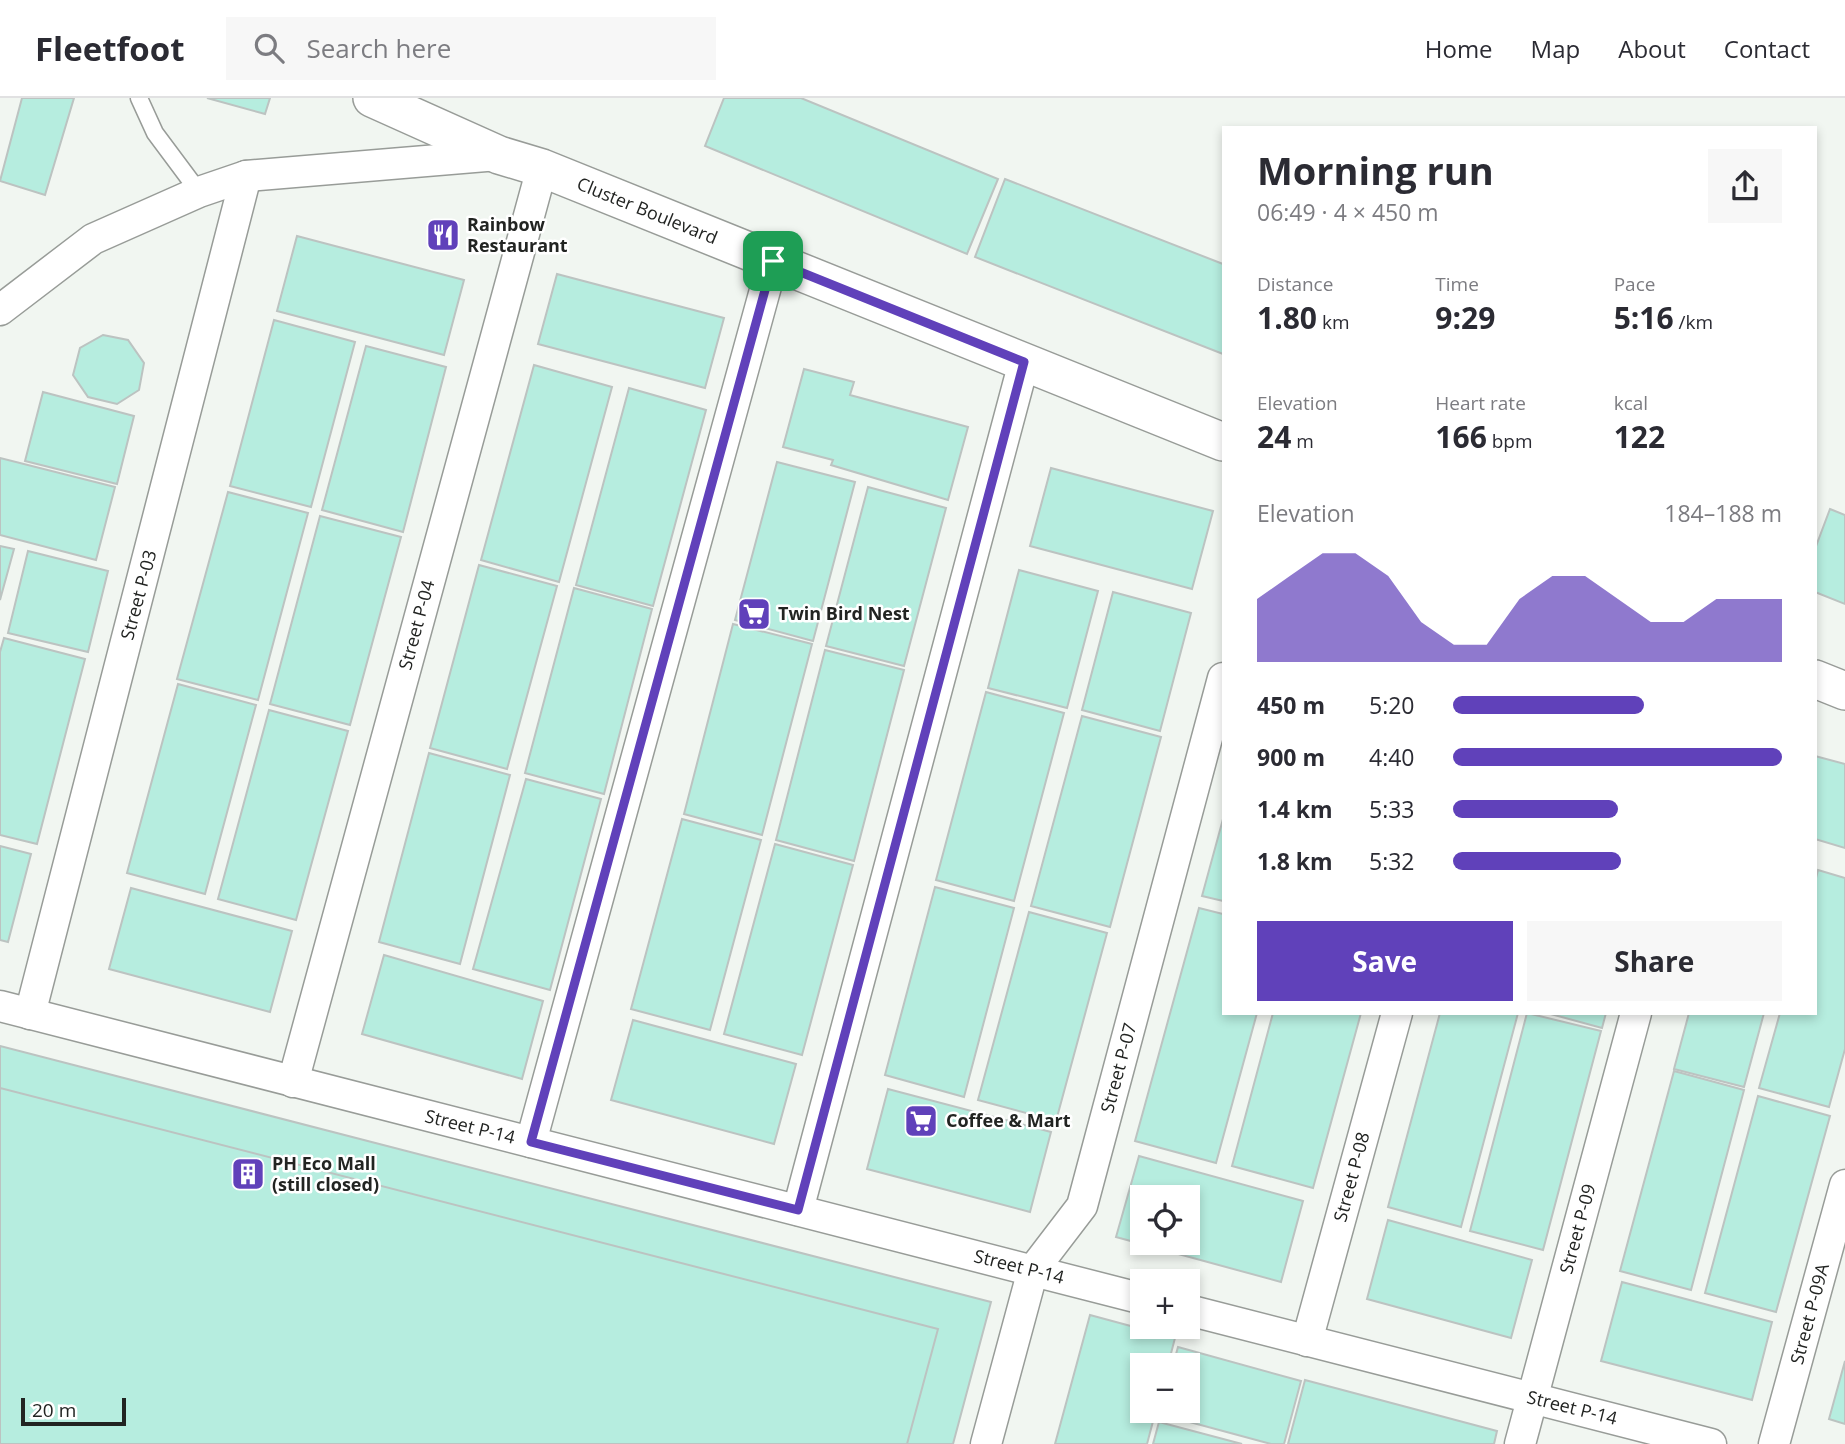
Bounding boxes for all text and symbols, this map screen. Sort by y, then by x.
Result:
search box [226,17,716,80]
text: Fleetfoot [35,26,184,71]
icon: search [250,29,288,67]
text: Search here [306,30,451,66]
text: Home [1425,32,1493,65]
text: Map [1531,32,1580,65]
text: About [1618,32,1686,65]
text: Contact [1724,32,1810,65]
text: Morning run [1257,144,1494,196]
button: share [1708,149,1782,223]
street label: Cluster Boulevard [574,171,721,249]
text: 06:49 · 4 × 450 m [1257,196,1439,228]
place label: Rainbow Restaurant [467,212,568,257]
restaurant icon: Rainbow Restaurant [424,216,462,254]
pin [743,231,803,291]
icon: arrive [754,242,792,280]
text: Distance [1257,271,1333,297]
text: Time [1435,271,1479,297]
text: Pace [1614,271,1655,297]
text: 1.80 [1257,297,1317,338]
text: 9:29 [1435,297,1495,338]
text: 5:16 [1614,297,1674,338]
text: km [1317,309,1350,335]
text: /km [1674,309,1713,335]
text: Elevation [1257,390,1338,416]
text: Heart rate [1435,390,1526,416]
text: kcal [1614,390,1648,416]
text: 24 [1257,416,1291,457]
text: 166 [1435,416,1487,457]
text: 122 [1614,416,1665,457]
text: m [1291,428,1314,454]
text: bpm [1487,428,1533,454]
text: Elevation [1257,497,1355,529]
text: 184–188 m [1664,497,1782,529]
street label: Street P-03 [115,547,162,642]
street label: Street P-04 [393,577,440,672]
supermarket icon: Twin Bird Nest [735,595,773,633]
place label: Twin Bird Nest [778,601,910,625]
text: 450 m [1257,689,1325,721]
text: 5:20 [1369,689,1415,721]
text: 900 m [1257,741,1325,773]
text: 4:40 [1369,741,1415,773]
text: 1.4 km [1257,793,1333,825]
text: 5:33 [1369,793,1415,825]
text: 1.8 km [1257,845,1333,877]
text: 5:32 [1369,845,1415,877]
button: Save [1257,921,1513,1001]
button: Share [1527,921,1782,1001]
street label: Street P-07 [1095,1020,1142,1115]
supermarket icon: Coffee & Mart [902,1102,940,1140]
street label: Street P-14 [423,1103,518,1149]
place label: Coffee & Mart [946,1108,1071,1132]
street label: Street P-08 [1328,1129,1375,1224]
place label: PH Eco Mall (still closed) [272,1151,379,1196]
building icon: PH Eco Mall (still closed) [229,1155,267,1193]
street label: Street P-09 [1554,1181,1601,1276]
map controls [1130,1185,1200,1423]
button: locate [1130,1185,1200,1255]
street label: Street P-14 [972,1243,1067,1289]
street label: Street P-09A [1784,1260,1834,1367]
button: + [1130,1269,1200,1339]
button: − [1130,1353,1200,1423]
street label: Street P-14 [1525,1384,1620,1430]
scale bar [21,1395,126,1427]
text: 20 m [32,1397,76,1423]

